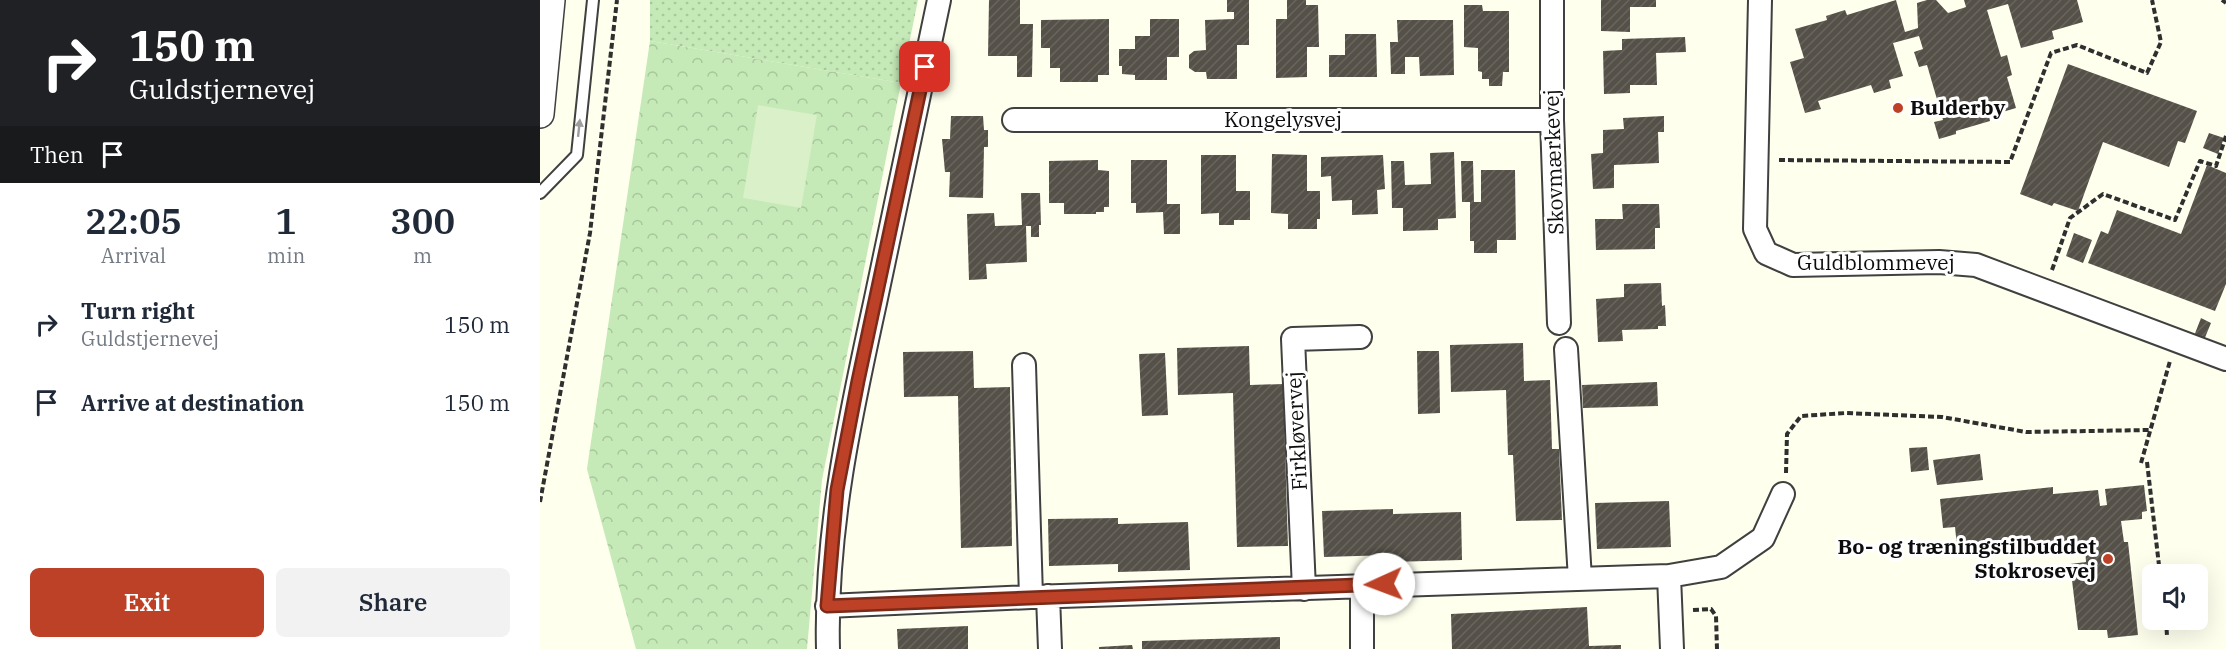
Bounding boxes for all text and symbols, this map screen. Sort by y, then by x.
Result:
text: 150 m [129,18,255,73]
icon: right [30,24,108,102]
pin [899,41,950,92]
icon: arrive [908,50,941,83]
text: Guldstjernevej [129,71,315,106]
street label: Skovmærkevej [1536,89,1570,235]
place label: Bulderby [1910,93,2005,121]
marker: Bulderby [1891,101,1905,115]
street label: Kongelysvej [1224,105,1342,133]
one-way arrow [574,118,584,137]
icon: arrive [96,138,129,171]
text: Then [30,140,84,169]
text: 22:05 [85,197,182,244]
text: 1 [275,197,297,244]
text: 300 [390,197,455,244]
text: Arrival [101,242,166,269]
text: min [267,242,305,269]
text: m [413,242,432,269]
street label: Guldblommevej [1797,248,1955,276]
text: Turn right [81,296,195,325]
icon: right [30,308,63,341]
text: 150 m [444,310,510,339]
text: Guldstjernevej [81,325,219,352]
street label: Firkløvervej [1279,371,1313,491]
icon: arrive [30,386,63,419]
text: Arrive at destination [81,388,304,417]
text: 150 m [444,388,510,417]
place label: Bo- og træningstilbuddet Stokrosevej [1837,532,2096,584]
position arrow [1352,552,1416,616]
marker: Bo- og træningstilbuddet Stokrosevej [2101,552,2115,566]
map controls [2142,564,2208,630]
button: sound [2142,564,2208,630]
button: Exit [30,568,264,637]
button: Share [276,568,510,637]

